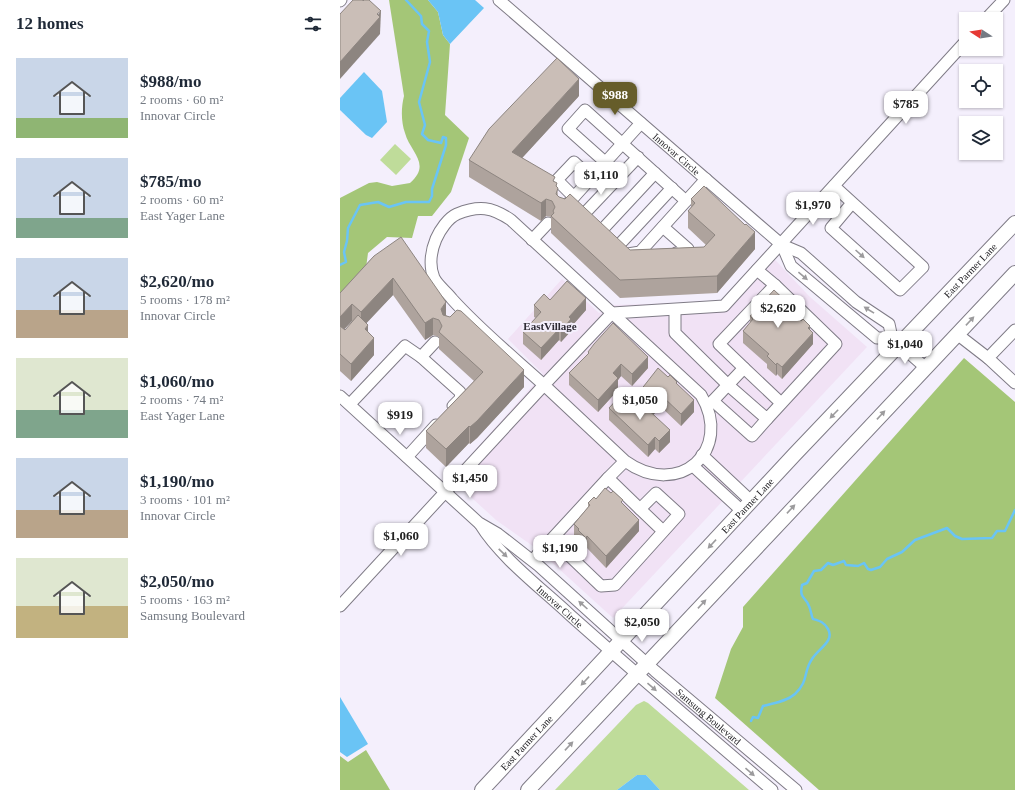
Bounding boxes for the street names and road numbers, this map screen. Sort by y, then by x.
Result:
street label: Innovar Circle [651,131,703,177]
street label: East Parmer Lane [941,240,999,300]
street label: East Parmer Lane [719,475,776,535]
street label: Innovar Circle [535,583,586,630]
street label: Samsung Boulevard [674,686,743,747]
street label: East Parmer Lane [498,712,555,772]

